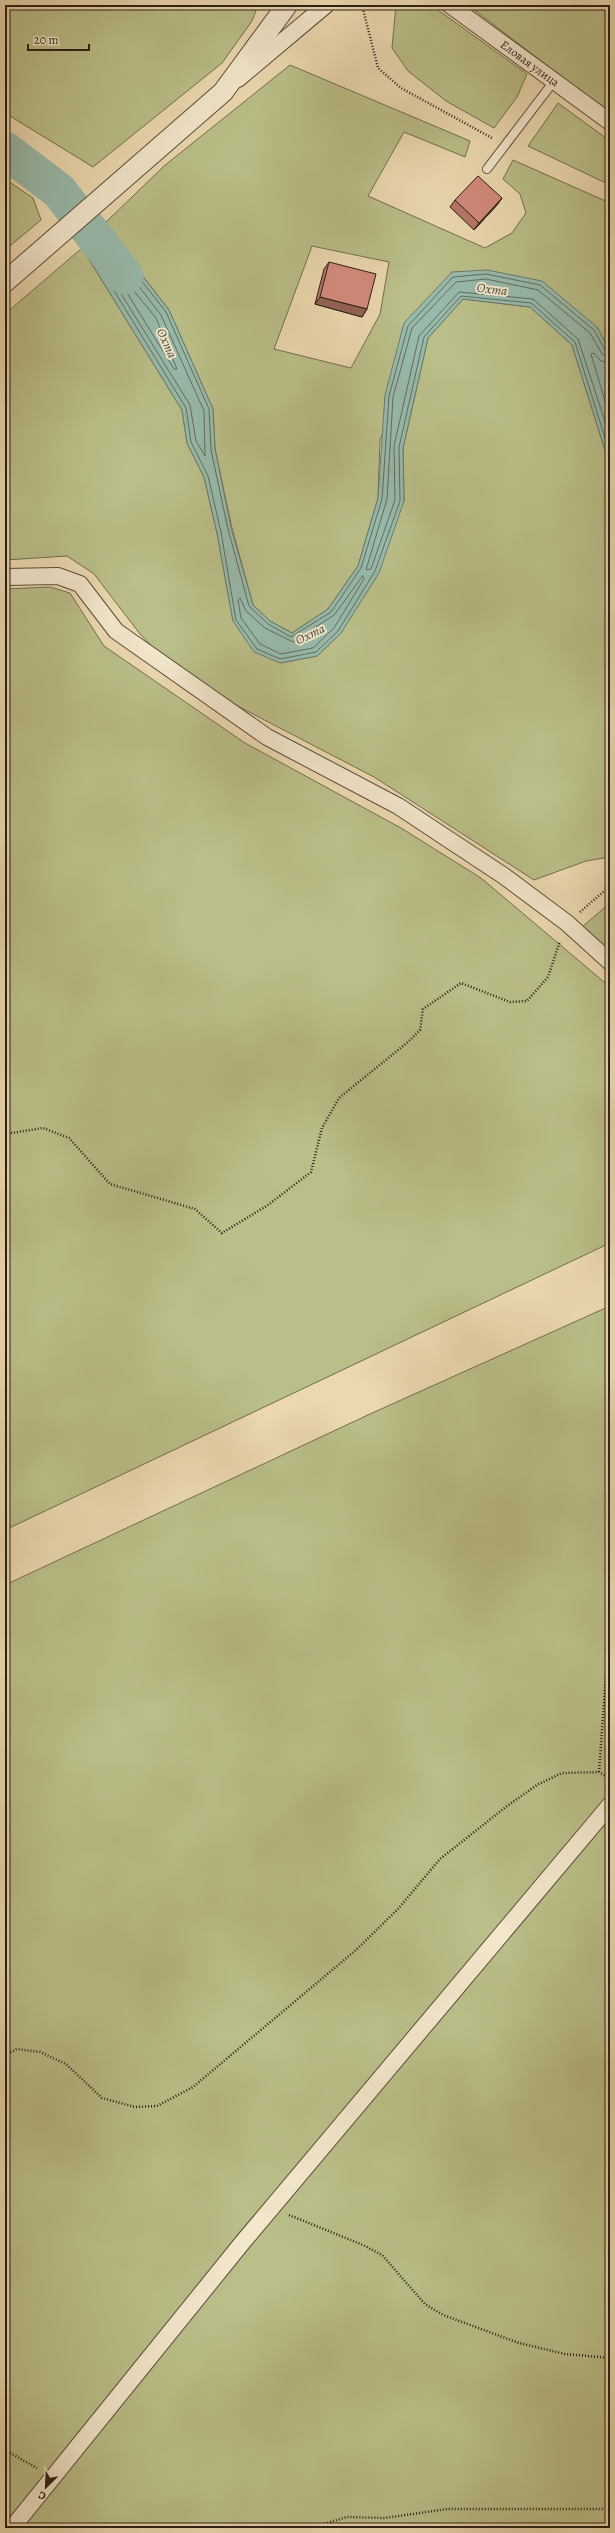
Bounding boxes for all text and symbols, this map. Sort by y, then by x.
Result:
scale bar [28,26,89,52]
text: 20 m [34,32,58,48]
street label: Еловая улица [497,37,563,91]
water label: Охта [476,279,508,299]
water label: Охта [153,325,181,361]
water label: Охта [292,620,328,648]
north arrow [26,2467,66,2507]
text: С [36,2487,48,2504]

